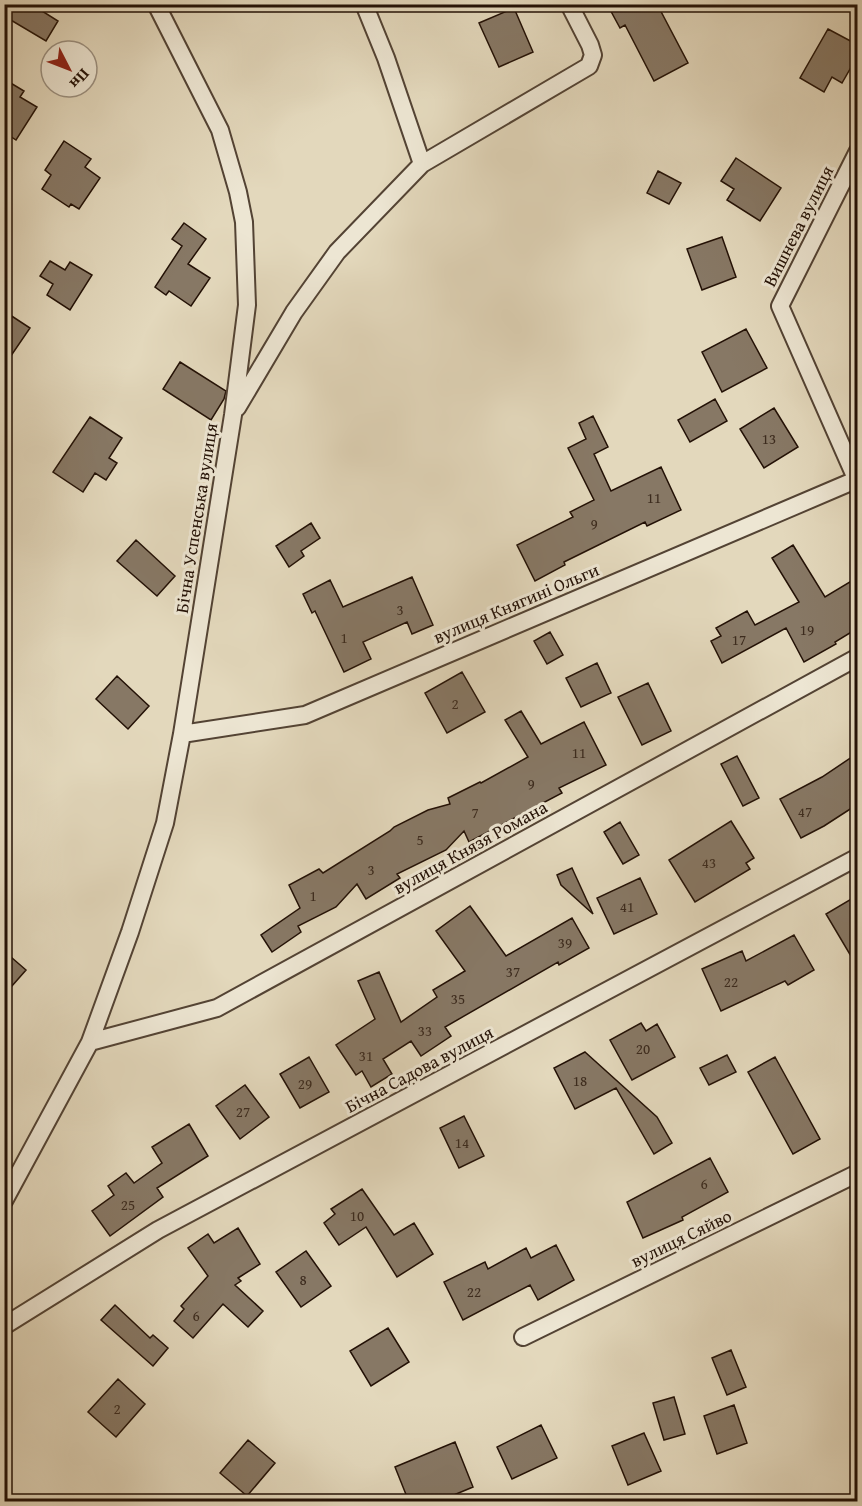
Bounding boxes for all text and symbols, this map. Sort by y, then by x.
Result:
north arrow [39,39,99,99]
text: Пн [64,63,96,95]
street label: Вишнева вулиця [756,161,840,291]
street label: Бічна Успенська вулиця [168,421,224,615]
house number: 13 [762,428,776,449]
house number: 11 [647,487,661,508]
house number: 9 [590,513,598,534]
street label: вулиця Княгині Ольги [429,556,603,650]
house number: 3 [396,599,404,620]
house number: 19 [800,619,814,640]
house number: 1 [340,627,348,648]
house number: 17 [732,629,746,650]
house number: 2 [451,693,459,714]
house number: 11 [572,742,586,763]
house number: 9 [527,773,535,794]
street label: вулиця Князя Романа [388,793,552,901]
house number: 47 [798,801,812,822]
house number: 7 [471,802,479,823]
house number: 5 [416,829,424,850]
house number: 43 [702,852,716,873]
house number: 3 [367,859,375,880]
house number: 1 [309,885,317,906]
house number: 41 [620,896,634,917]
house number: 39 [558,932,572,953]
house number: 37 [506,961,520,982]
house number: 22 [724,971,738,992]
house number: 35 [451,988,465,1009]
street label: Бічна Садова вулиця [340,1018,498,1120]
house number: 33 [418,1020,432,1041]
house number: 20 [636,1038,650,1059]
house number: 31 [359,1045,373,1066]
house number: 18 [573,1070,587,1091]
house number: 29 [298,1073,312,1094]
house number: 27 [236,1101,250,1122]
house number: 14 [455,1132,469,1153]
house number: 6 [700,1173,708,1194]
house number: 25 [121,1194,135,1215]
street label: вулиця Сяйво [626,1202,736,1274]
house number: 10 [350,1205,364,1226]
house number: 8 [299,1269,307,1290]
house number: 22 [467,1281,481,1302]
house number: 6 [192,1305,200,1326]
house number: 2 [113,1398,121,1419]

